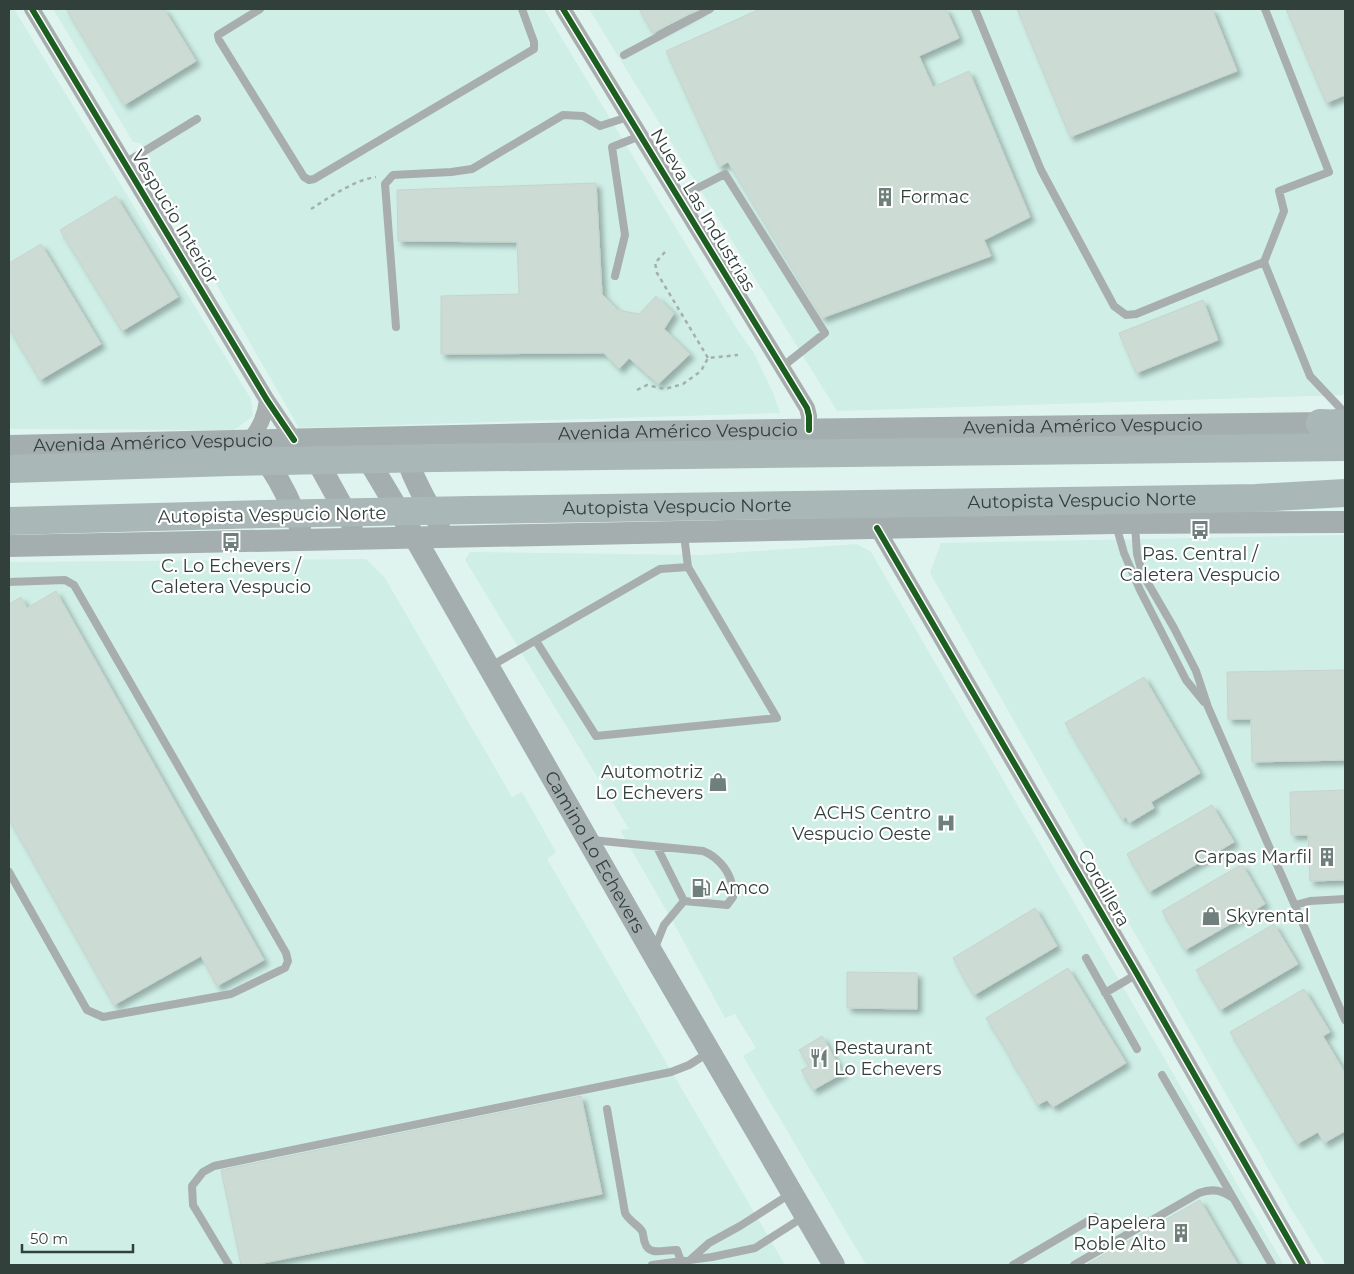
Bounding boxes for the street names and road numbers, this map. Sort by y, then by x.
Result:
street label: Nueva Las Industrias [646,125,760,296]
street label: Vespucio Interior [126,146,224,288]
street label: Avenida Américo Vespucio [963,414,1203,439]
street label: Avenida Américo Vespucio [558,419,798,445]
street label: Avenida Américo Vespucio [33,429,273,456]
street label: Autopista Vespucio Norte [967,488,1197,513]
street label: Autopista Vespucio Norte [562,494,792,520]
street label: Autopista Vespucio Norte [157,502,387,528]
street label: Camino Lo Echevers [540,767,650,937]
street label: Cordillera [1073,846,1135,930]

